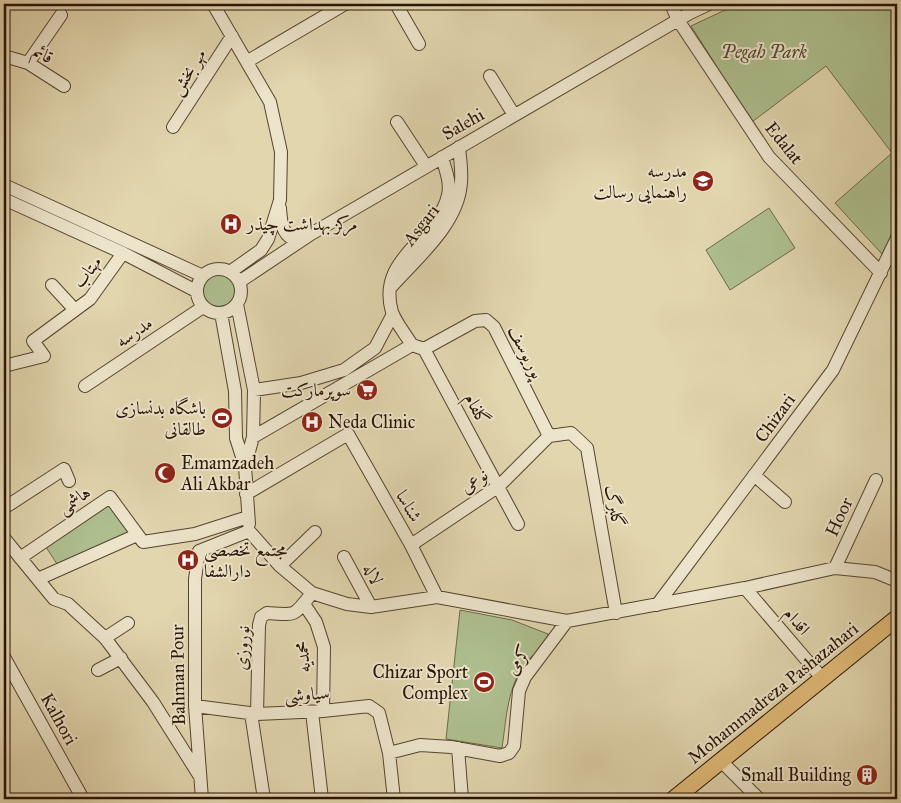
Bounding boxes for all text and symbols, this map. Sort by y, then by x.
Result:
street label: قائم [27,40,57,73]
park label: Pegah Park [721,41,807,63]
street label: مهر بخش [165,45,212,100]
street label: Salehi [438,103,488,145]
street label: Edalat [760,117,808,169]
place label: مدرسه راهنمایی رسالت [593,160,687,204]
school or university icon: مدرسه راهنمایی رسالت [691,169,715,193]
street label: Asgari [397,200,445,251]
hospital icon: مرکز بهداشت چیذر [219,212,243,236]
place label: مرکز بهداشت چیذر [245,213,358,237]
street label: مهتاب [68,251,107,293]
street label: مدرسه [111,312,157,352]
street label: پوریوسف [501,322,549,385]
supermarket icon: سوپرمارکت [355,378,379,402]
place label: سوپرمارکت [281,379,351,401]
street label: گلفام [455,389,494,431]
street label: Chizari [750,389,800,447]
place label: باشگاه بدنسازی طالقانی [115,396,206,440]
sports icon: باشگاه بدنسازی طالقانی [210,406,234,430]
hospital icon: Neda Clinic [300,410,324,434]
place label: Neda Clinic [328,411,416,433]
place label: Emamzadeh Ali Akbar [180,452,274,495]
mosque icon: Emamzadeh Ali Akbar [153,461,177,485]
street label: نوعی [456,464,492,498]
street label: هاشمی [53,481,95,520]
street label: گلبرگ [600,483,630,529]
street label: شناسا [391,486,427,526]
street label: Hoor [820,494,858,540]
place label: مجتمع تخصصی دارالشفا [204,539,287,582]
hospital icon: مجتمع تخصصی دارالشفا [176,548,200,572]
street label: لاله [358,559,388,589]
street label: اقدام [775,603,815,643]
street label: Mohammadreza Pashazahari [683,617,863,769]
street label: Bahman Pour [166,624,190,726]
street label: نوروزی [230,625,254,671]
street label: محمدیه [291,640,315,674]
street label: کرمی [500,641,536,679]
place label: Chizar Sport Complex [373,661,469,704]
sports icon: Chizar Sport Complex [472,670,496,694]
street label: سیاوشی [284,681,330,709]
street label: Kalhori [36,689,82,749]
building icon: Small Building [855,763,879,787]
place label: Small Building [741,764,852,787]

